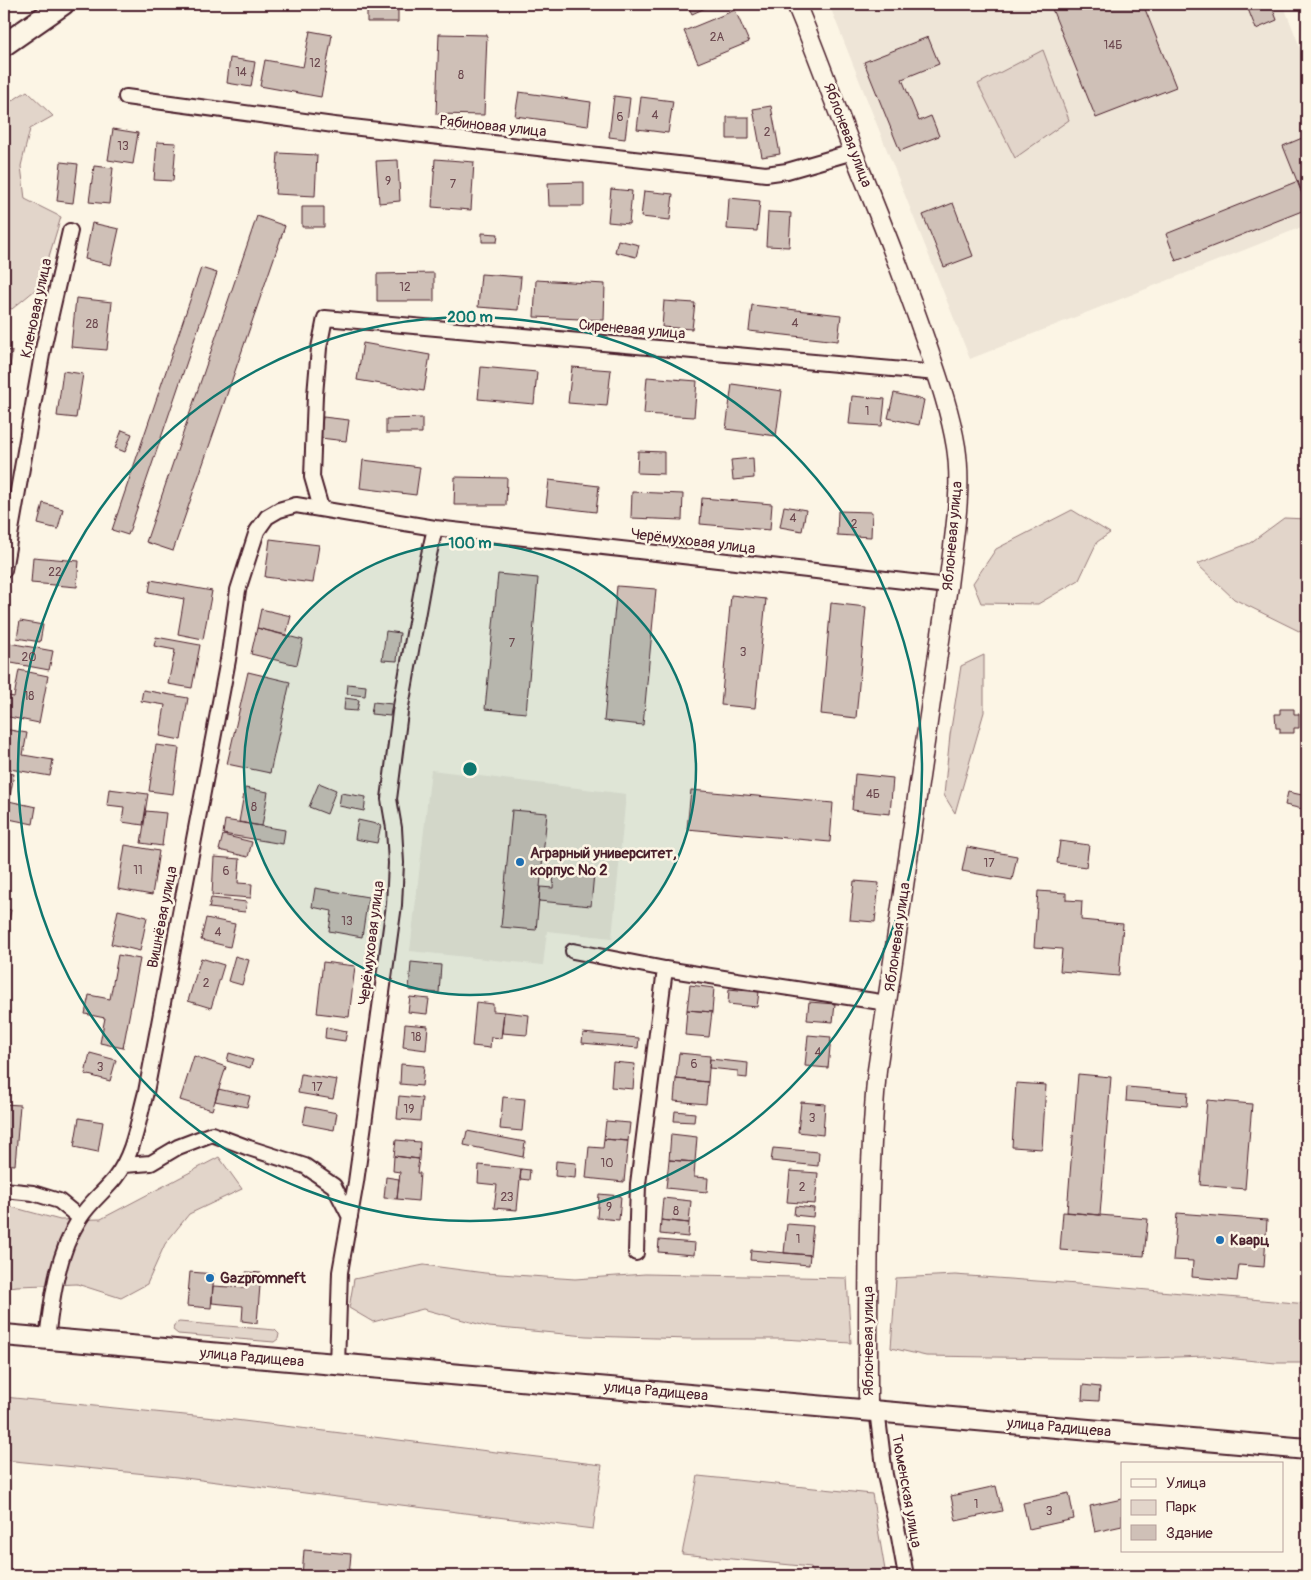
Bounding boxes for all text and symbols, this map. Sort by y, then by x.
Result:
house number: 2А [710,30,724,45]
house number: 14Б [1104,38,1122,53]
house number: 12 [309,56,321,71]
house number: 14 [235,65,247,80]
house number: 8 [458,68,464,83]
street label: Яблоневая улица [819,80,876,190]
house number: 4 [652,108,659,123]
house number: 6 [617,110,624,125]
street label: Рябиновая улица [439,111,547,142]
house number: 2 [764,125,771,140]
house number: 13 [117,139,129,154]
house number: 9 [385,174,391,189]
house number: 7 [450,177,457,192]
street label: Кленовая улица [17,256,56,360]
house number: 12 [399,280,411,295]
text: 200 m [447,308,493,327]
street label: Сиреневая улица [578,315,686,344]
house number: 4 [792,316,799,331]
house number: 28 [86,317,98,332]
house number: 1 [865,404,869,419]
street label: Яблоневая улица [938,480,967,592]
house number: 4 [790,511,797,526]
house number: 2 [851,517,858,532]
street label: Черёмуховая улица [630,524,756,559]
text: 100 m [449,534,491,553]
house number: 22 [48,565,62,580]
house number: 7 [509,636,516,651]
house number: 3 [740,645,747,660]
house number: 20 [22,650,36,665]
house number: 18 [24,689,34,704]
centre of rings [461,760,479,778]
house number: 4Б [866,787,880,802]
house number: 8 [251,800,257,815]
place label: Аграрный университет, корпус № 2 [530,844,677,880]
marker: Аграрный университет, корпус № 2 [514,856,526,868]
house number: 17 [983,856,995,871]
house number: 11 [133,863,143,878]
house number: 6 [223,864,230,879]
street label: Вишнёвая улица [143,865,182,970]
street label: Черёмуховая улица [354,880,389,1006]
street label: Яблоневая улица [880,881,915,993]
house number: 13 [341,914,353,929]
house number: 4 [215,925,222,940]
house number: 2 [203,976,210,991]
house number: 18 [411,1030,421,1045]
house number: 4 [815,1045,822,1060]
house number: 6 [691,1057,698,1072]
house number: 3 [97,1060,104,1075]
house number: 17 [311,1080,323,1095]
house number: 19 [404,1102,414,1117]
house number: 3 [809,1111,816,1126]
house number: 10 [601,1156,613,1171]
house number: 2 [799,1180,806,1195]
house number: 23 [500,1190,514,1205]
house number: 9 [606,1200,612,1215]
house number: 8 [673,1204,679,1219]
place label: Кварц [1230,1231,1270,1250]
house number: 1 [796,1232,800,1247]
marker: Кварц [1214,1234,1226,1246]
place label: Gazpromneft [220,1269,307,1288]
marker: Gazpromneft [204,1272,216,1284]
street label: Яблоневая улица [859,1286,878,1396]
street label: улица Радищева [198,1343,305,1372]
street label: улица Радищева [602,1377,709,1406]
street label: улица Радищева [1005,1413,1112,1442]
street label: Тюменская улица [887,1433,926,1549]
legend [1121,1462,1284,1552]
text: Улица [1166,1474,1206,1493]
house number: 1 [974,1497,978,1512]
text: Парк [1166,1498,1197,1517]
house number: 3 [1046,1504,1053,1519]
text: Здание [1166,1524,1213,1543]

